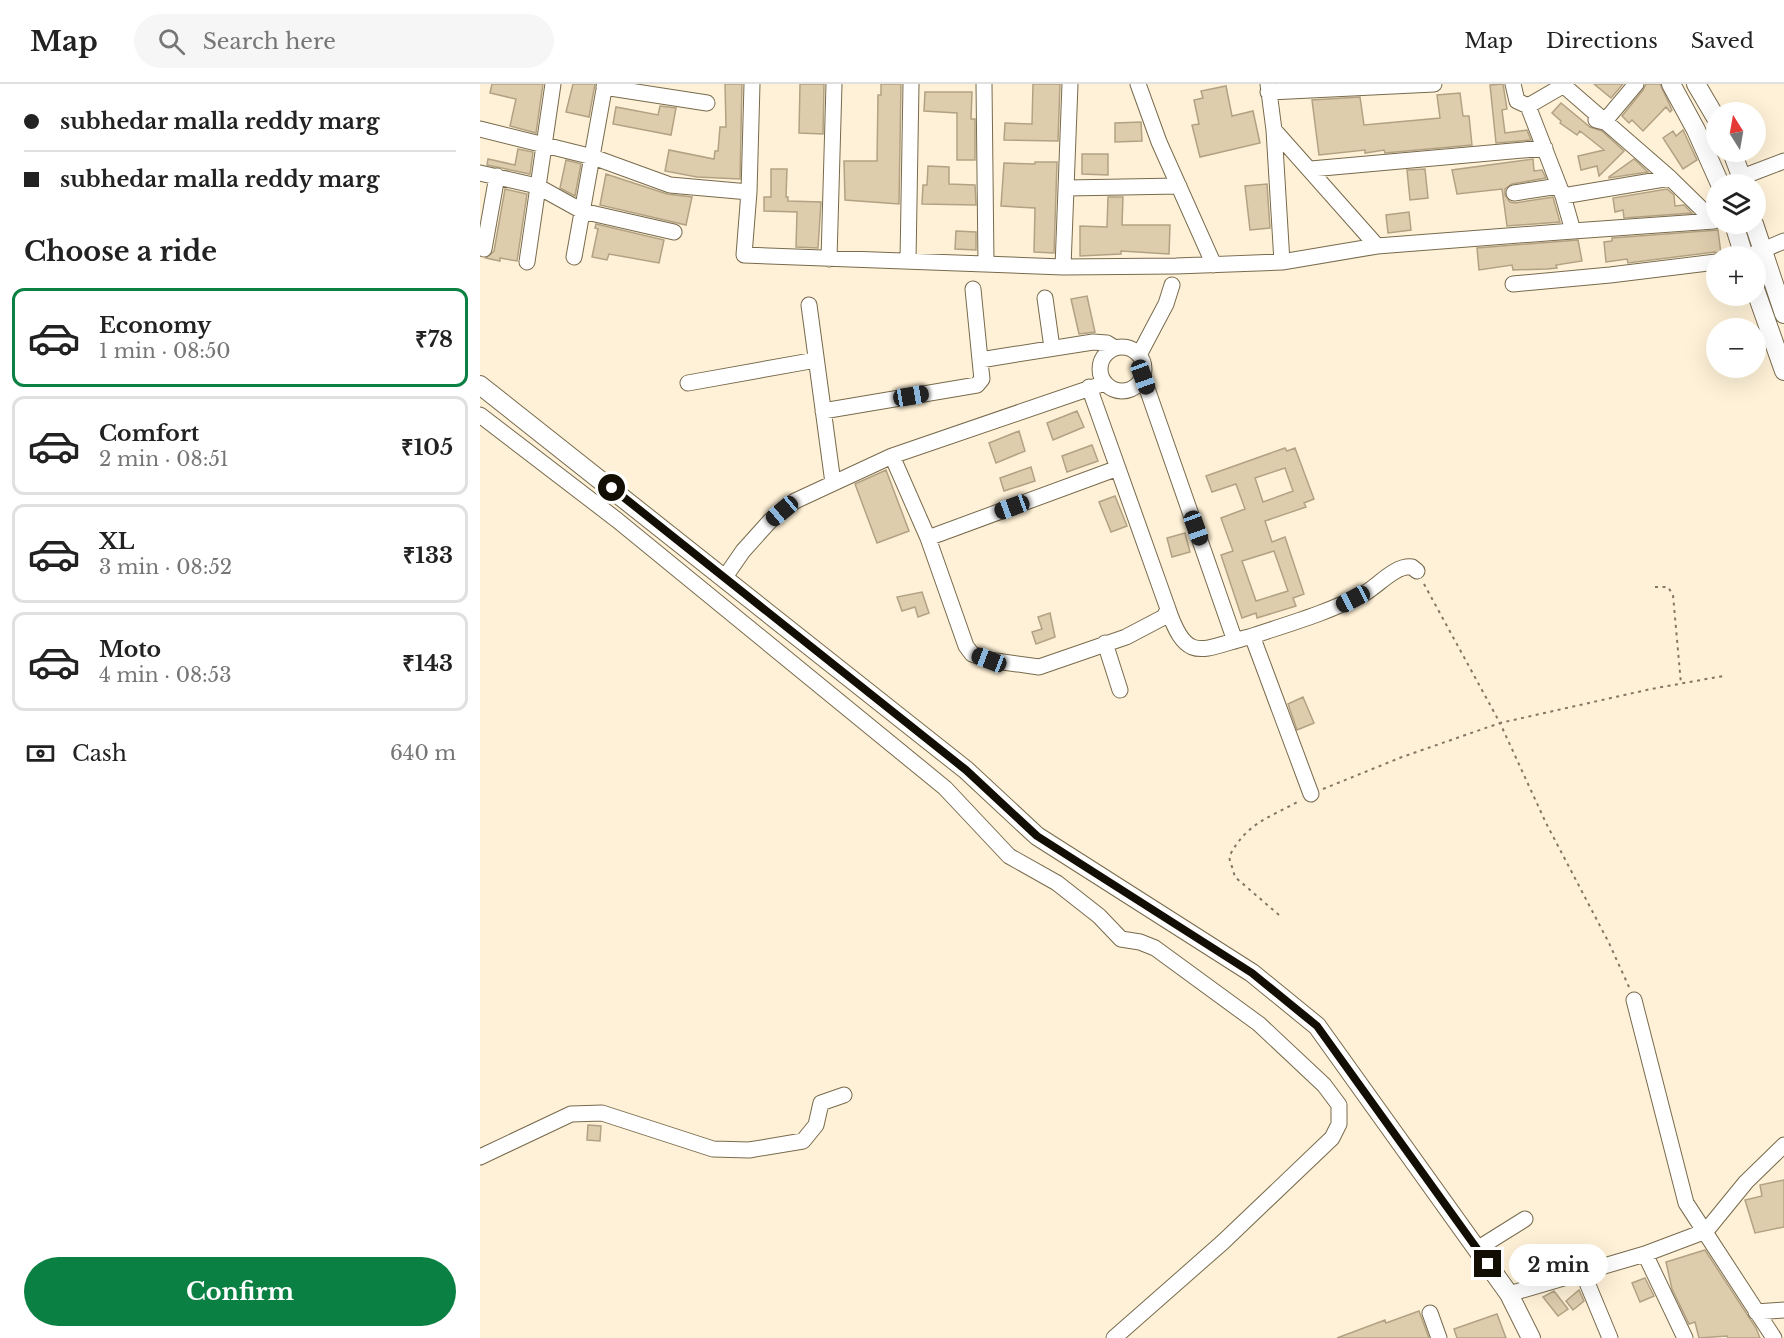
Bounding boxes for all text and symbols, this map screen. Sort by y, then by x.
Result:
search box [134,14,554,68]
text: Map [30,24,98,59]
icon: search [155,25,188,58]
text: Search here [203,28,336,55]
text: Map [1464,28,1513,54]
text: Directions [1546,28,1658,54]
text: Saved [1691,28,1754,54]
north arrow [1706,102,1766,162]
map controls [1706,102,1766,378]
text: subhedar malla reddy marg [60,108,379,135]
text: subhedar malla reddy marg [60,166,379,193]
button: layers [1706,174,1766,234]
text: Choose a ride [24,235,217,268]
button: + [1706,246,1766,306]
icon: car [27,311,81,365]
text: Economy [99,312,211,339]
button: − [1706,318,1766,378]
text: ₹78 [415,326,453,353]
text: 1 min · 08:50 [99,339,231,363]
car [1128,357,1158,397]
car [892,384,930,408]
icon: car [27,419,81,473]
text: Comfort [99,420,199,447]
text: ₹105 [401,434,453,461]
text: 2 min · 08:51 [99,447,229,471]
route start [598,474,625,501]
car [992,492,1032,522]
car [762,493,802,529]
car [1181,508,1211,548]
icon: car [27,527,81,581]
text: XL [99,528,134,555]
text: ₹133 [403,542,453,569]
text: 3 min · 08:52 [99,555,232,579]
car [1333,583,1373,615]
icon: car [27,635,81,689]
text: Moto [99,636,161,663]
car [969,645,1009,675]
text: ₹143 [402,650,453,677]
text: 4 min · 08:53 [99,663,231,687]
icon: cash [24,737,57,770]
text: Cash [72,740,127,767]
text: 640 m [390,741,456,765]
callout: 2 min [1509,1243,1608,1285]
route end [1474,1250,1501,1277]
text: 2 min [1527,1253,1590,1277]
button: Confirm [24,1257,456,1326]

